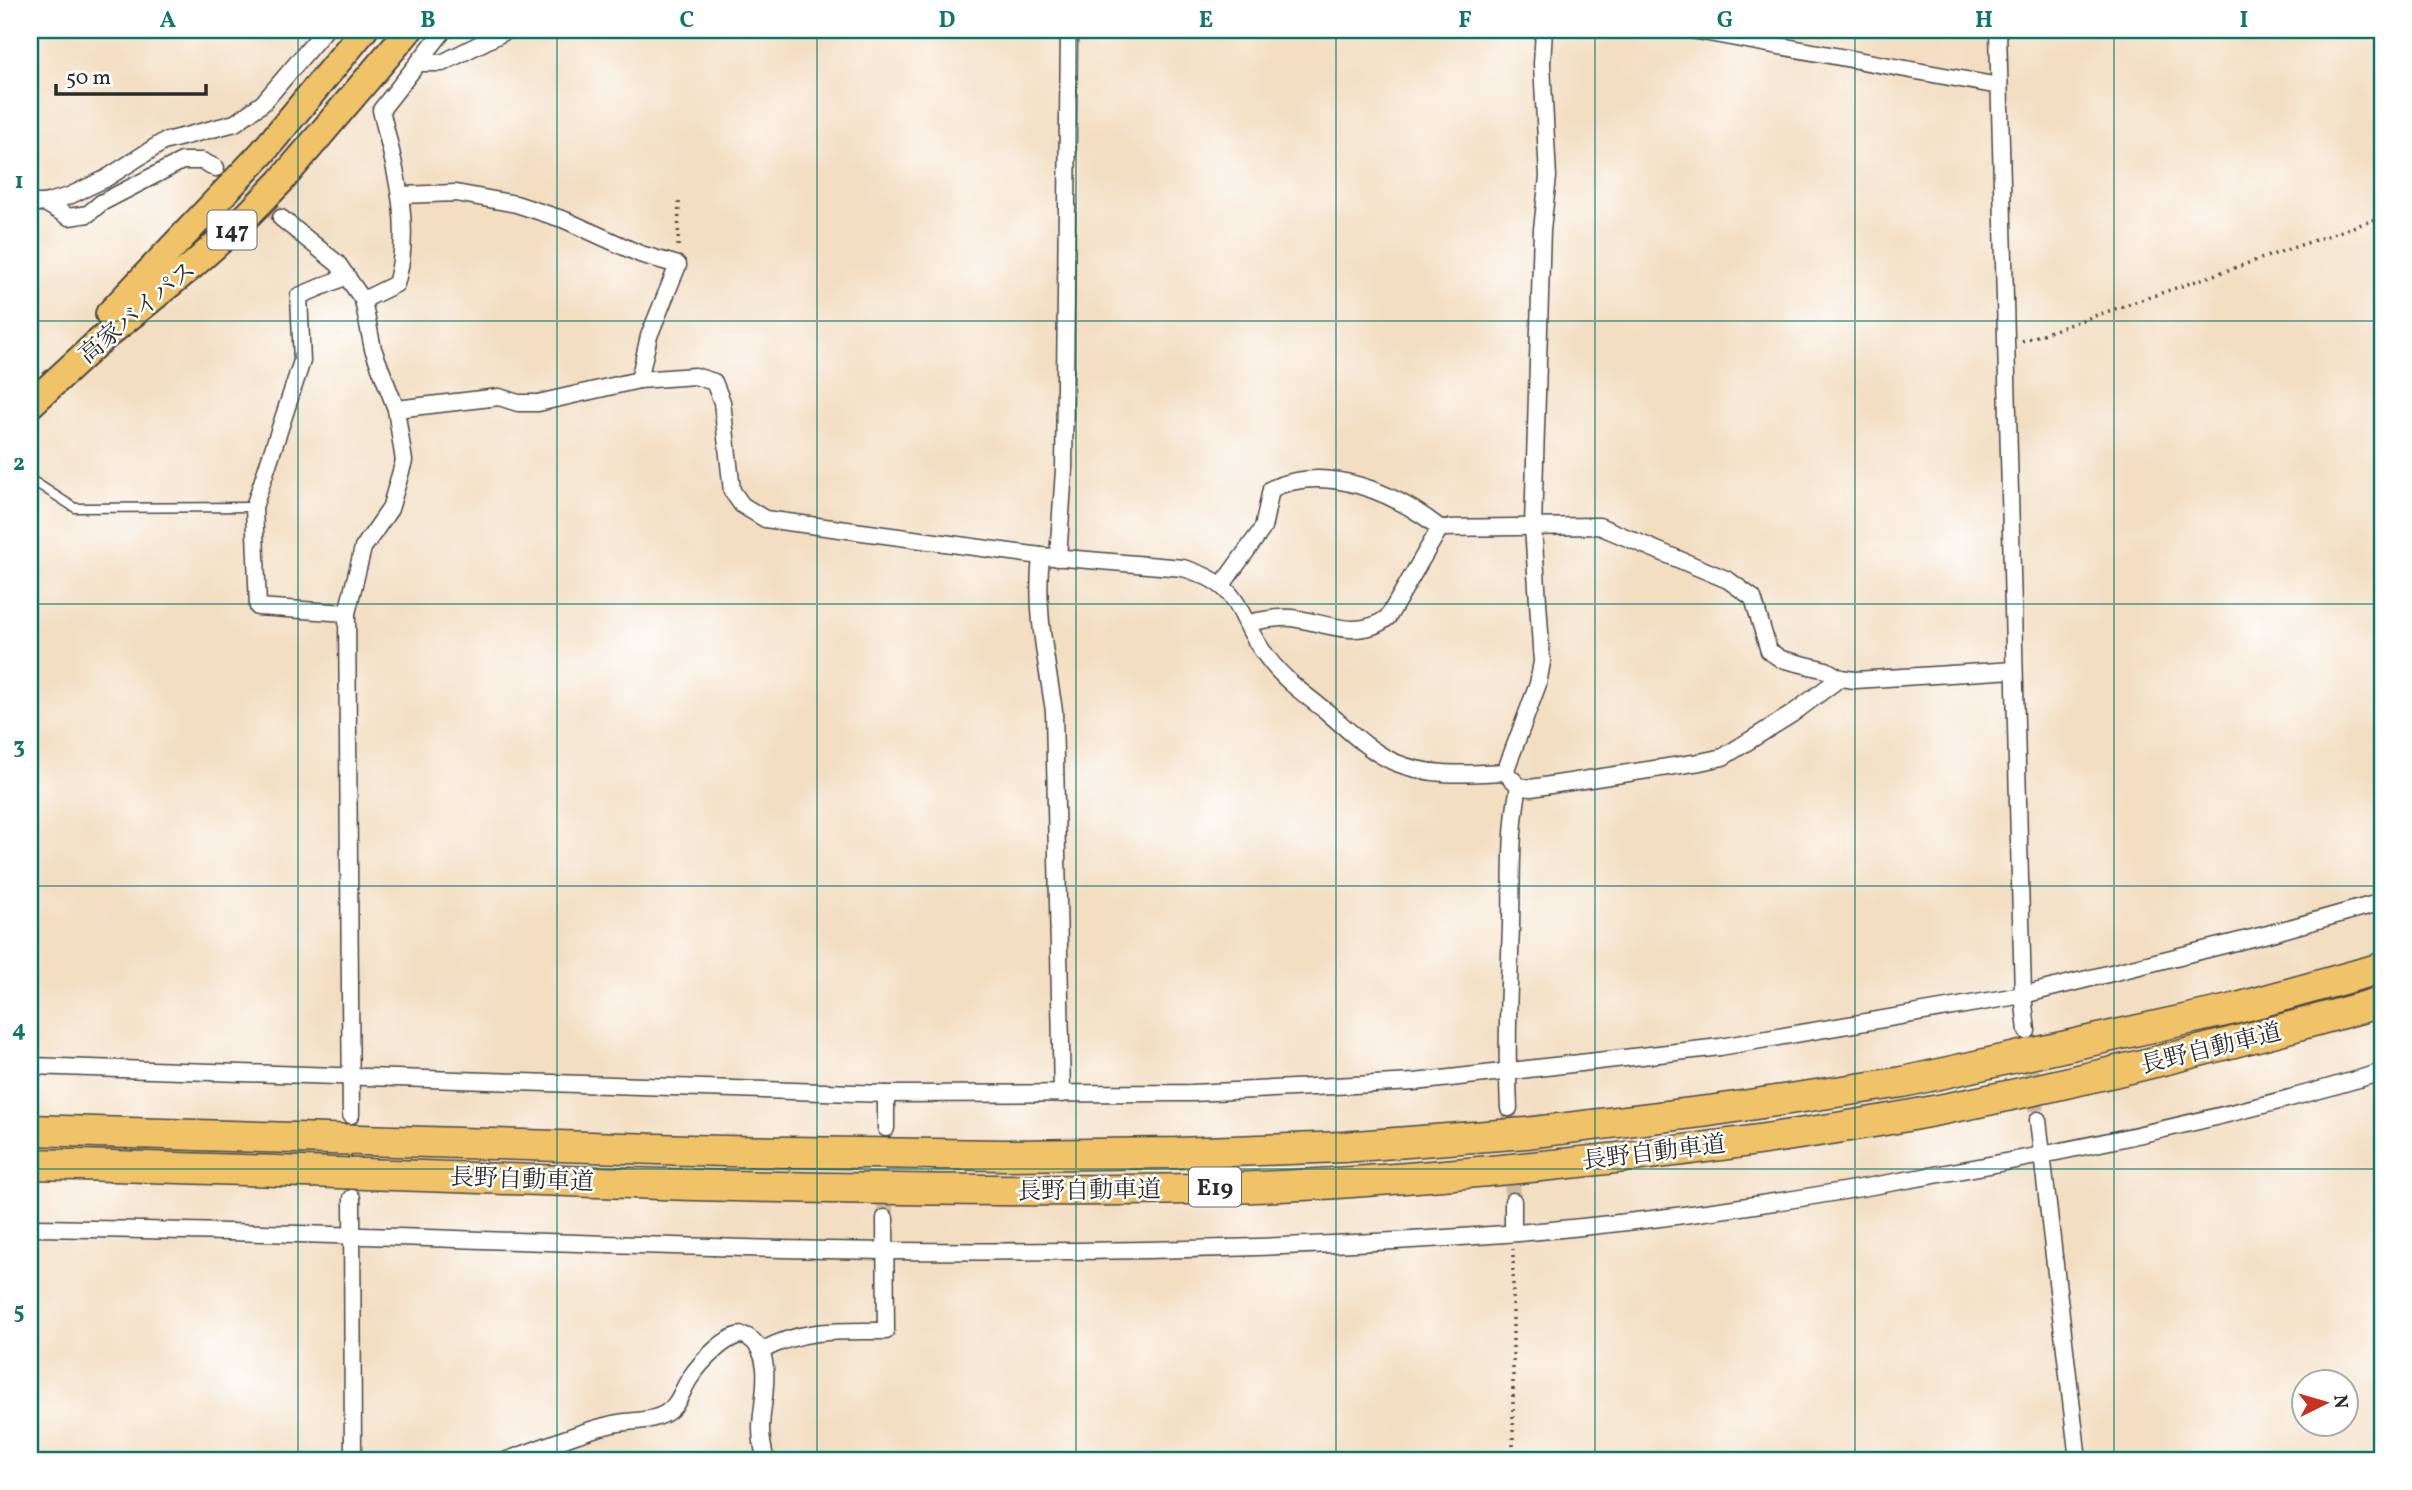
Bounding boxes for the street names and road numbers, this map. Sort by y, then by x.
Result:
road number: 147 [208,210,256,249]
street label: 高家バイパス [72,254,204,373]
street label: 長野自動車道 [2138,1016,2285,1084]
street label: 長野自動車道 [1581,1128,1728,1180]
street label: 長野自動車道 [449,1161,594,1201]
road number: E19 [1189,1168,1241,1206]
street label: 長野自動車道 [1017,1174,1161,1210]

